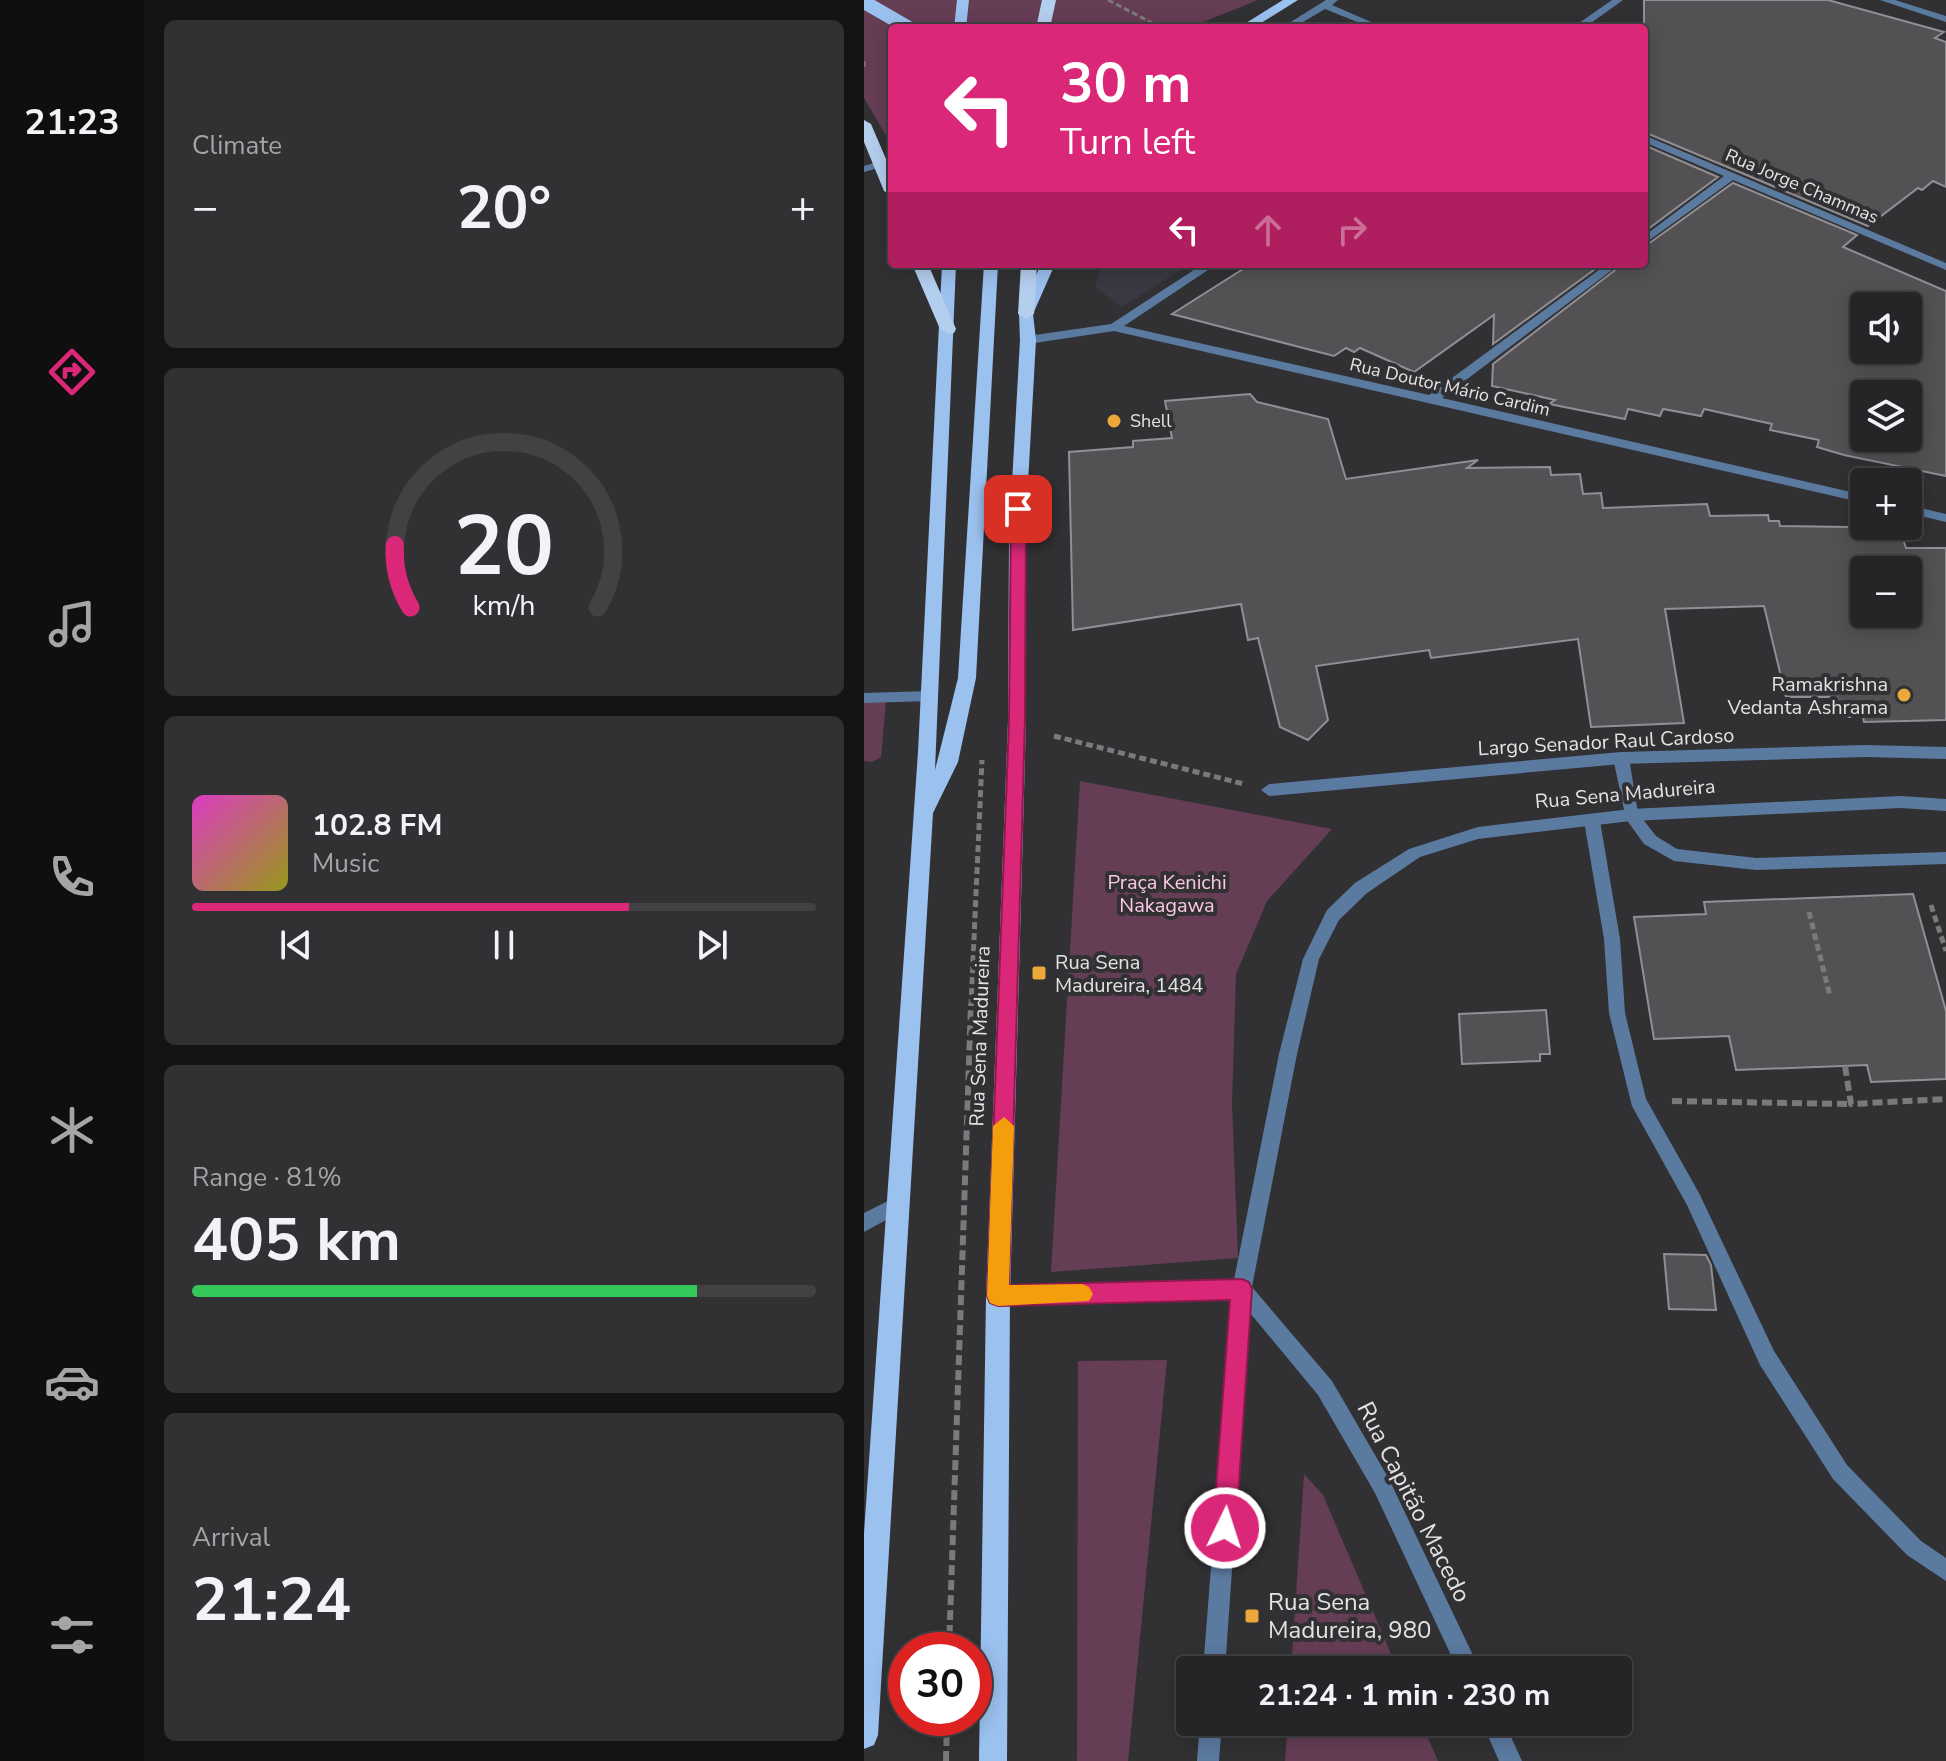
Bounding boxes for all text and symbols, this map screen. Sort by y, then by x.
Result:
text: 30 m [1060,45,1191,122]
icon: left [928,56,1032,160]
text: 21:23 [24,98,120,147]
text: Turn left [1060,118,1195,167]
text: Climate [192,128,282,163]
street label: Rua Jorge Chammas [1722,143,1882,229]
text: 20° [457,167,551,249]
text: − [192,178,218,238]
text: + [790,178,816,238]
icon: left [1162,208,1206,252]
icon: ahead [1246,208,1290,252]
icon: right [1330,208,1374,252]
map controls [1850,292,1922,628]
button: sound [1850,292,1922,364]
icon: directions [44,344,100,400]
street label: Rua Doutor Mário Cardim [1347,352,1553,422]
button: layers [1850,380,1922,452]
place label: Shell [1130,409,1172,433]
marker: Shell [1105,412,1123,430]
button: + [1850,468,1922,540]
pin [984,475,1052,543]
icon: arrive [996,487,1040,531]
text: 20 [454,490,554,603]
button: − [1850,556,1922,628]
text: km/h [473,586,535,625]
icon: music [44,596,100,652]
place label: Ramakrishna Vedanta Ashrama [1727,671,1888,721]
marker: Ramakrishna Vedanta Ashrama [1895,686,1913,704]
street label: Largo Senador Raul Cardoso [1477,722,1735,762]
street label: Rua Sena Madureira [1534,773,1716,815]
text: 102.8 FM [312,805,442,846]
text: Music [312,846,379,881]
icon: phone [44,849,100,905]
park label: Praça Kenichi Nakagawa [1107,869,1227,919]
icon: previous [274,923,318,967]
icon: pause [482,923,526,967]
icon: next [690,923,734,967]
street label: Rua Sena Madureira [963,945,997,1127]
place label: Rua Sena Madureira, 1484 [1055,949,1203,999]
marker: Rua Sena Madureira, 1484 [1030,964,1048,982]
icon: climate [44,1102,100,1158]
text: Range · 81% [192,1160,342,1195]
text: 405 km [192,1199,401,1281]
icon: car [44,1354,100,1410]
street label: Rua Capitão Macedo [1350,1396,1478,1608]
position arrow [1183,1486,1267,1570]
text: Arrival [192,1520,270,1555]
text: 21:24 [192,1559,351,1641]
place label: Rua Sena Madureira, 980 [1268,1586,1432,1646]
icon: filters [44,1607,100,1663]
marker: Rua Sena Madureira, 980 [1243,1607,1261,1625]
speed limit sign: 30 [888,1632,992,1736]
text: 21:24 · 1 min · 230 m [1258,1675,1550,1716]

